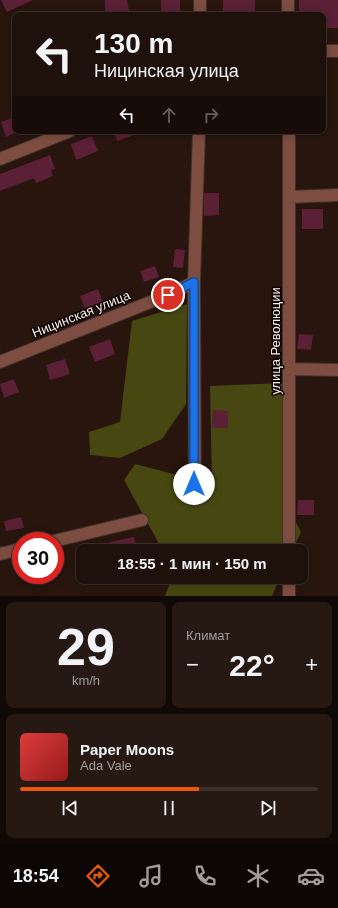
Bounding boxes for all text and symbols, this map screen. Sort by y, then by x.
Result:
icon: left [28,28,80,80]
text: 130 m [94,28,173,59]
text: Ницинская улица [94,61,239,81]
icon: left [116,104,138,126]
icon: ahead [158,104,180,126]
icon: right [200,104,222,126]
pin [151,278,185,312]
icon: arrive [157,284,179,306]
street label: Ницинская улица [30,287,133,341]
street label: улица Революции [268,287,283,395]
position arrow [173,463,215,505]
speed limit sign: 30 [12,532,64,584]
text: 18:55 · 1 мин · 150 m [117,555,267,572]
text: 29 [57,618,115,676]
text: Климат [186,628,230,643]
text: 22° [229,649,275,682]
text: − [186,652,199,677]
text: + [305,652,318,677]
text: km/h [72,673,100,688]
text: Paper Moons [80,741,174,758]
text: Ada Vale [80,758,132,773]
icon: previous [59,797,81,819]
icon: pause [158,797,180,819]
icon: next [257,797,279,819]
icon: directions [84,862,112,890]
icon: music [137,862,165,890]
icon: phone [191,862,219,890]
icon: climate [244,862,272,890]
icon: car [297,862,325,890]
text: 18:54 [13,866,59,886]

